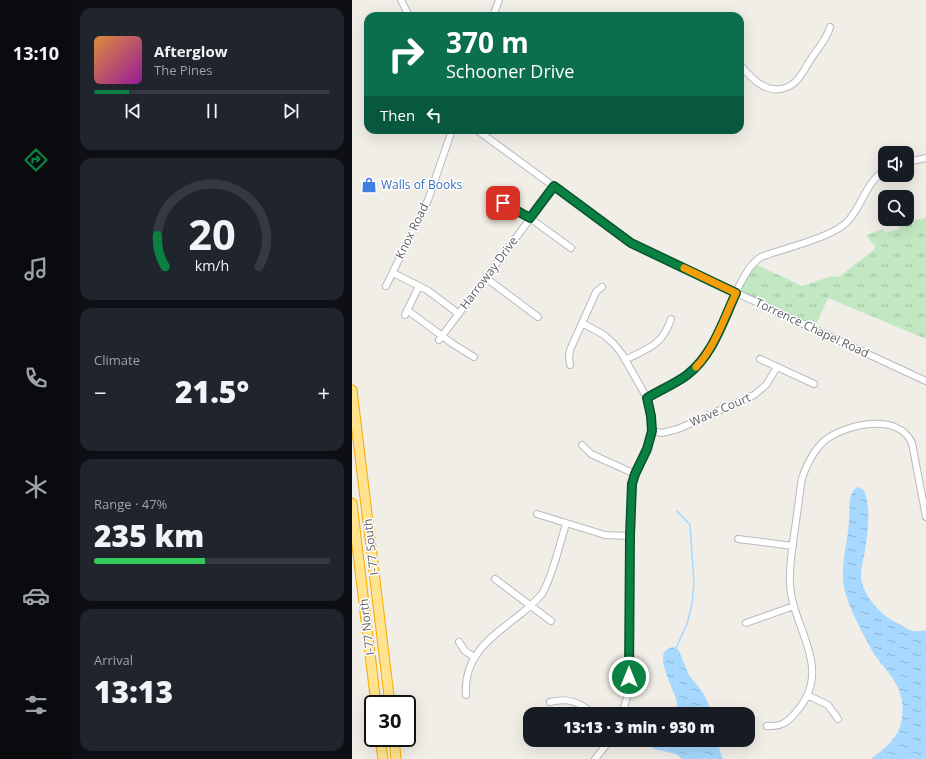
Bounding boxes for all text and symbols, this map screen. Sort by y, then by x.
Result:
text: 370 m [446,23,529,61]
icon: right [380,28,432,80]
text: 13:10 [13,41,59,65]
text: Afterglow [154,41,228,61]
text: Schooner Drive [446,59,574,83]
text: The Pines [154,61,212,79]
icon: previous [122,100,144,122]
icon: pause [201,100,223,122]
icon: next [280,100,302,122]
icon: left [423,104,445,126]
text: Then [380,105,415,125]
icon: directions [22,146,50,174]
map controls [878,146,914,226]
button: sound [878,146,914,182]
shop icon: Walls of Books [360,176,378,194]
place label: Walls of Books [381,176,463,193]
pin [486,186,520,220]
button: search [878,190,914,226]
icon: arrive [492,192,514,214]
street label: Knox Road [391,200,432,261]
text: 20 [188,206,236,262]
street label: Harroway Drive [456,233,522,313]
icon: music [22,255,50,283]
text: km/h [195,256,229,275]
street label: Torrence Chapel Road [753,294,872,361]
text: Climate [94,351,140,369]
icon: phone [22,364,50,392]
text: 21.5° [175,371,249,412]
text: − [94,377,107,407]
text: + [317,377,330,407]
street label: Wave Court [687,389,753,431]
icon: climate [22,473,50,501]
text: Range · 47% [94,495,167,513]
text: 235 km [94,515,204,556]
street label: I-77 South [359,518,382,576]
icon: car [22,582,50,610]
street label: I-77 North [355,598,378,656]
text: Arrival [94,651,133,669]
position arrow [608,656,650,698]
text: 13:13 [94,671,173,712]
icon: filters [22,691,50,719]
speed limit sign: 30 [364,695,416,747]
text: 13:13 · 3 min · 930 m [563,717,715,737]

